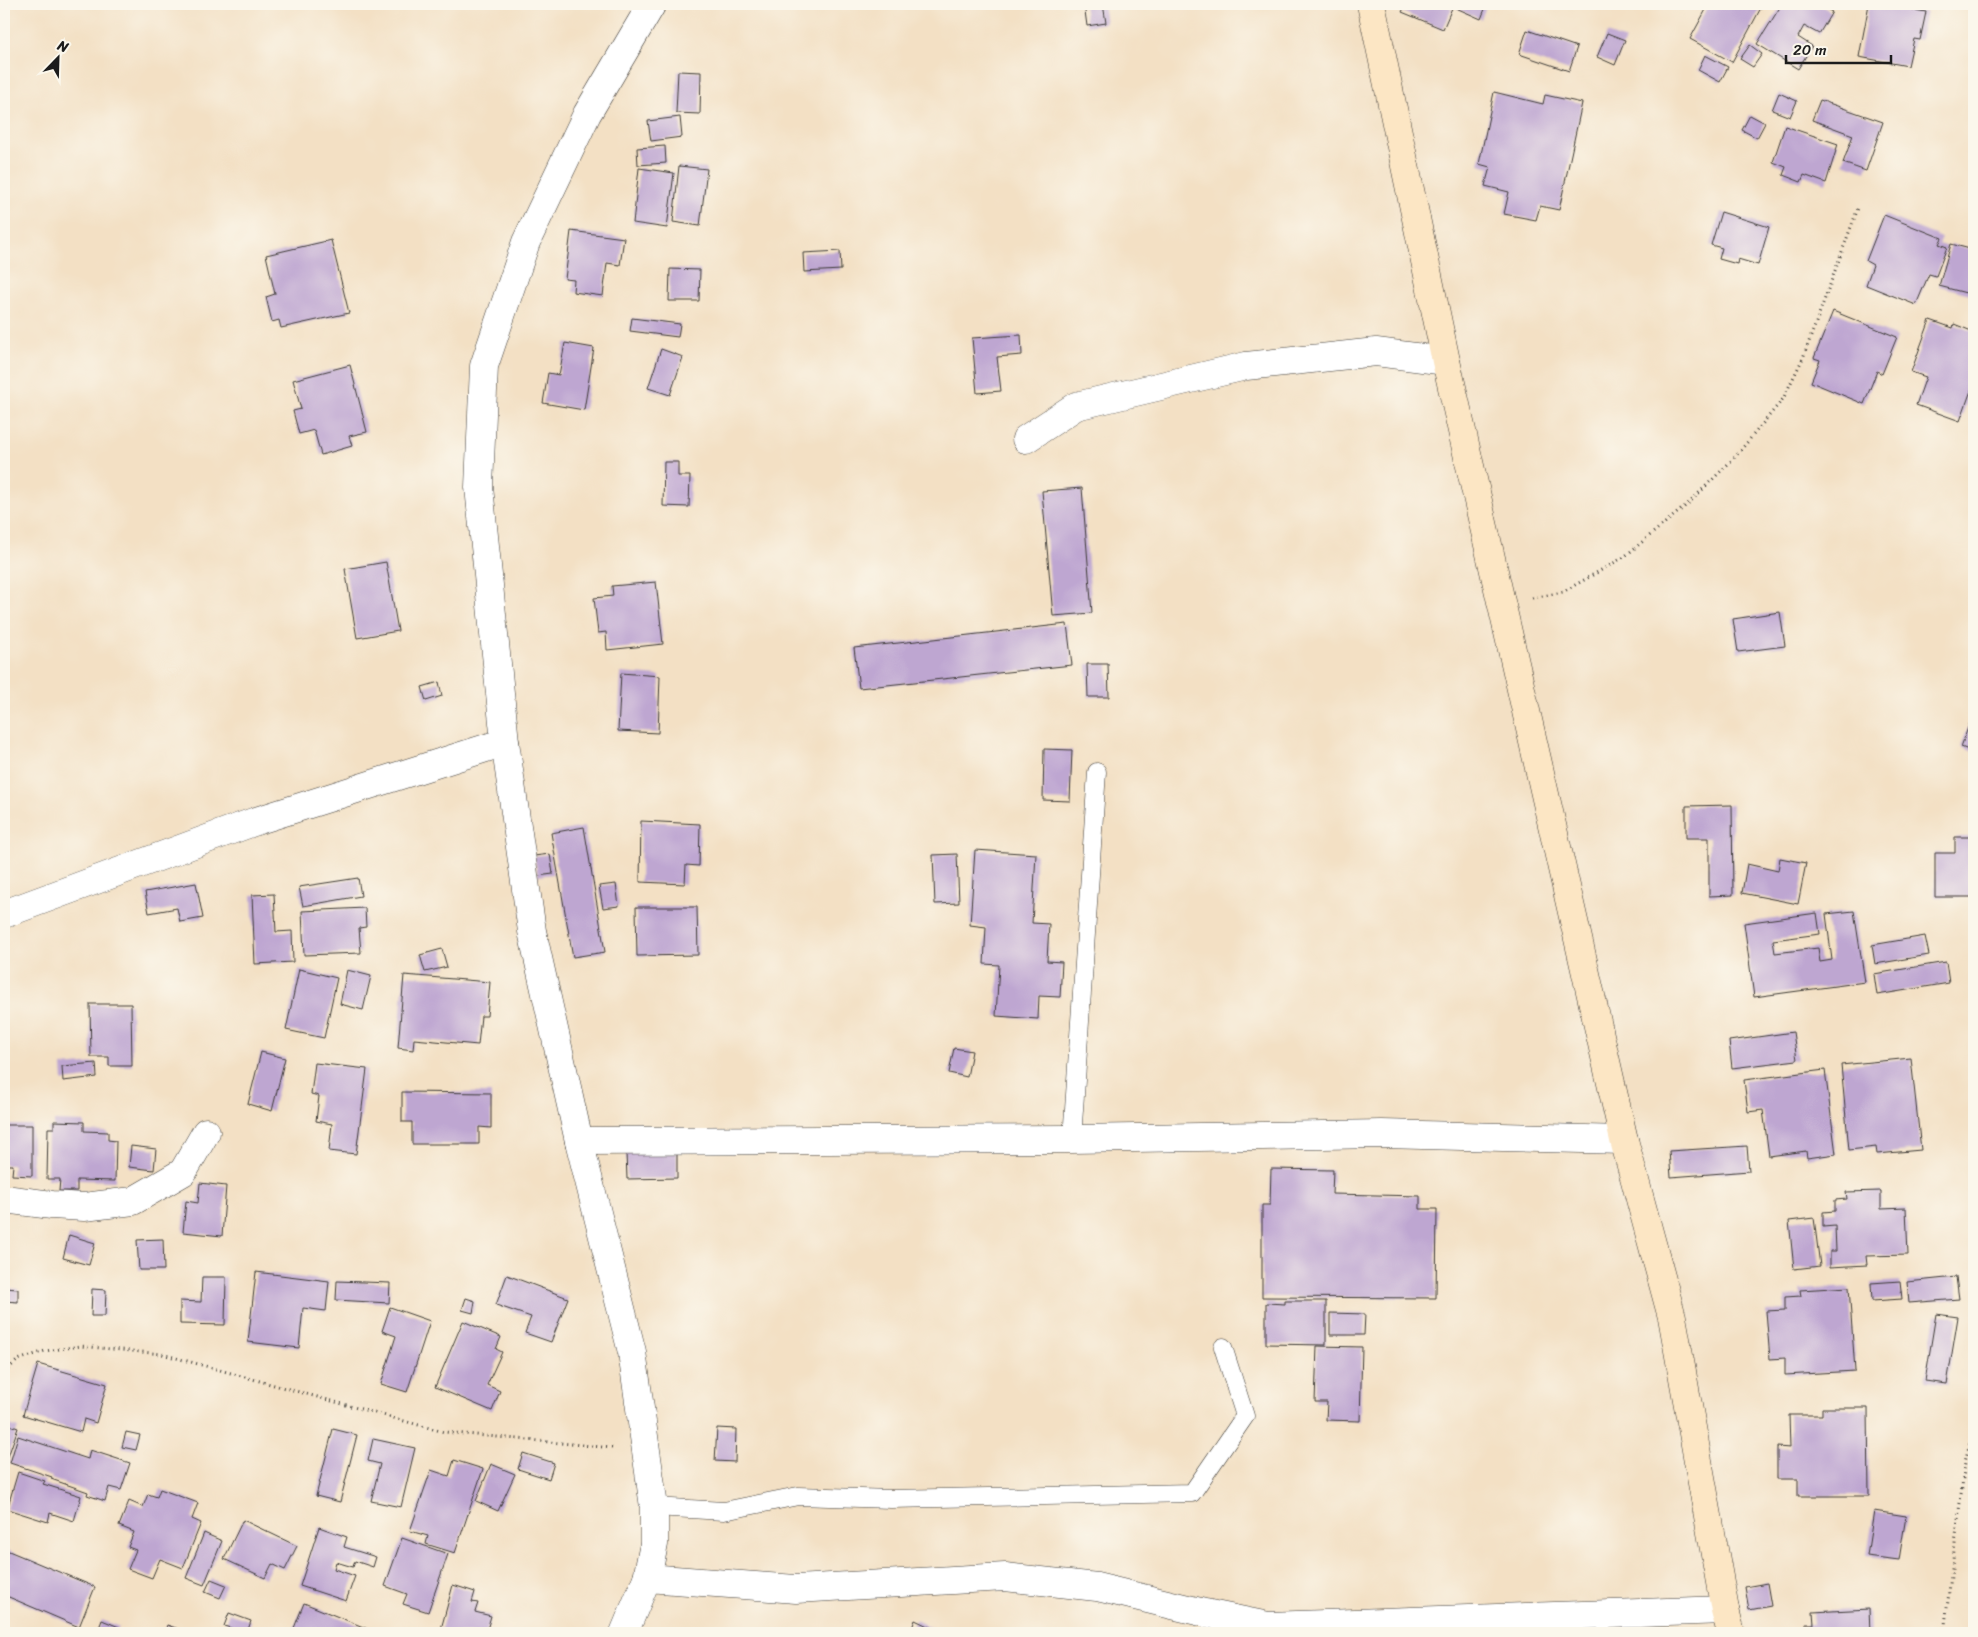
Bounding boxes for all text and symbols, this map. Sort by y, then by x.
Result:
north arrow [32,32,82,82]
scale bar [1786,32,1890,64]
text: N [53,33,73,60]
text: 20 m [1793,37,1827,63]

